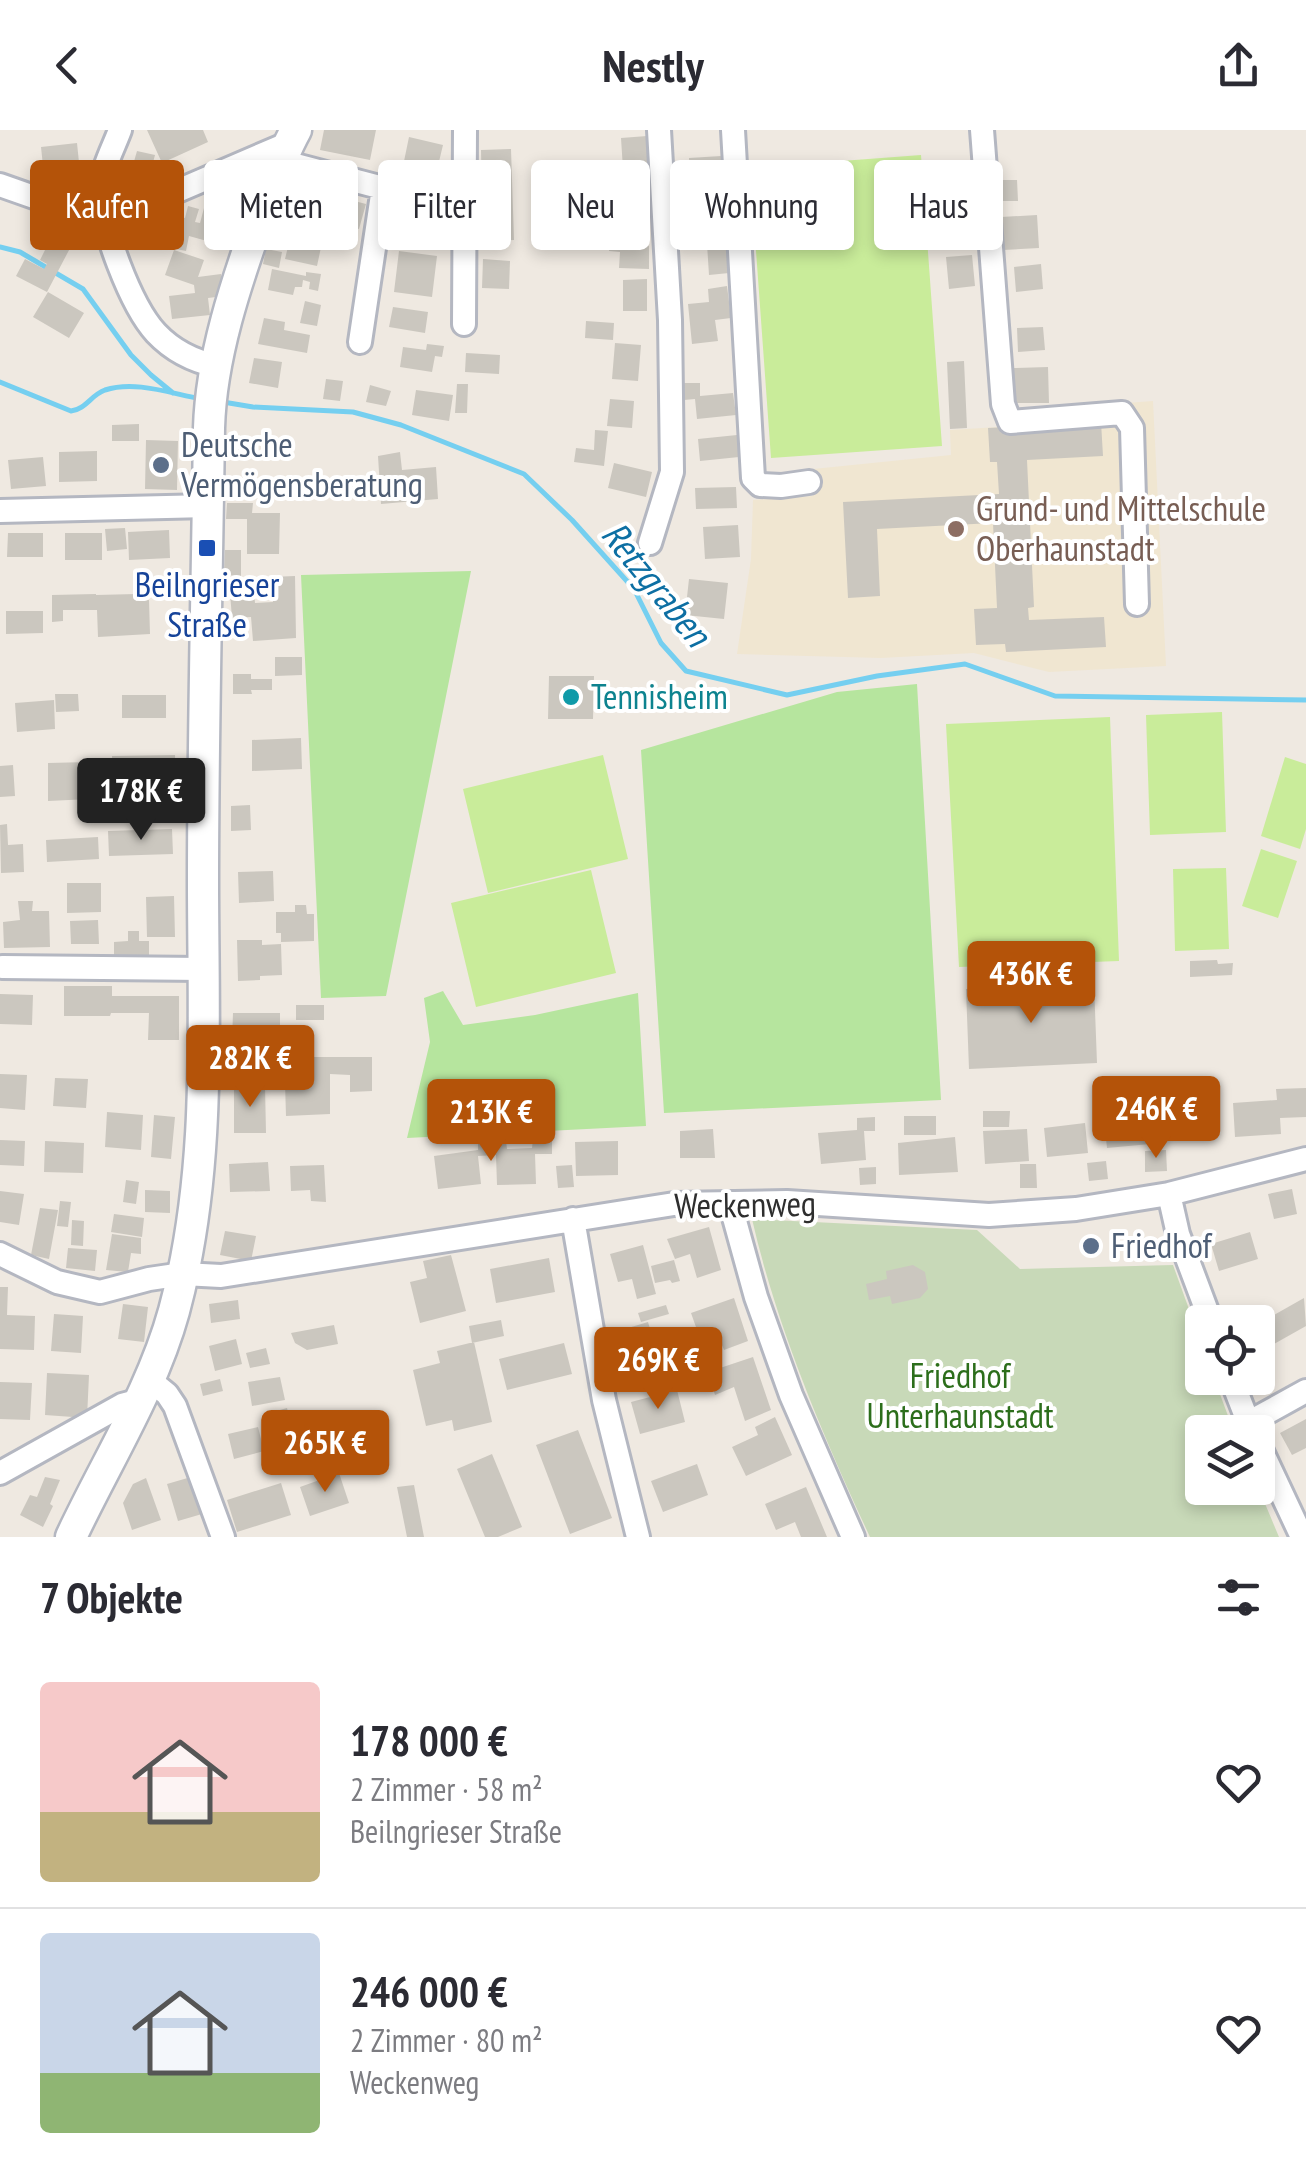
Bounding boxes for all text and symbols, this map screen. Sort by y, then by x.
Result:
text: Nestly [602,36,704,94]
icon: back [40,38,95,93]
icon: share [1211,38,1266,93]
chip: Kaufen [30,160,184,250]
chip: Mieten [204,160,358,250]
chip: Filter [378,160,511,250]
chip: Neu [531,160,650,250]
chip: Wohnung [670,160,854,250]
chip: Haus [874,160,1003,250]
place label: Deutsche Vermögensberatung [180,421,423,507]
marker: Deutsche Vermögensberatung [150,454,172,476]
place label: Grund- und Mittelschule Oberhaunstadt [976,485,1266,571]
water label: Retzgraben [592,511,724,657]
marker: Grund- und Mittelschule Oberhaunstadt [945,518,967,540]
marker: Beilngrieser Straße [196,537,218,559]
place label: Beilngrieser Straße [135,561,280,647]
place label: Tennisheim [591,673,728,719]
marker: Tennisheim [560,686,582,708]
pin: 178K € [60,758,222,843]
text: 178K € [99,769,183,811]
pin: 436K € [950,941,1112,1026]
text: 436K € [989,952,1073,994]
pin: 282K € [169,1025,331,1110]
text: 282K € [208,1036,292,1078]
pin: 246K € [1075,1076,1237,1161]
pin: 213K € [410,1079,572,1164]
text: 246K € [1114,1087,1198,1129]
text: 213K € [449,1090,533,1132]
street label: Weckenweg [674,1180,816,1228]
place label: Friedhof [1111,1222,1213,1268]
marker: Friedhof [1080,1235,1102,1257]
map controls [1185,1305,1275,1505]
button: locate [1185,1305,1275,1395]
pin: 269K € [577,1327,739,1412]
text: 269K € [616,1338,700,1380]
park label: Friedhof Unterhaunstadt [866,1352,1054,1438]
pin: 265K € [244,1410,406,1495]
button: layers [1185,1415,1275,1505]
text: 265K € [283,1421,367,1463]
text: 7 Objekte [40,1570,183,1625]
icon: filters [1211,1570,1266,1625]
text: 178 000 € [350,1713,508,1768]
icon: home [120,1722,240,1842]
icon: heart [1211,1755,1266,1810]
text: 2 Zimmer · 58 m² [350,1768,543,1810]
text: Beilngrieser Straße [350,1810,562,1852]
text: 246 000 € [350,1964,508,2019]
icon: home [120,1973,240,2093]
icon: heart [1211,2006,1266,2061]
text: 2 Zimmer · 80 m² [350,2019,543,2061]
text: Weckenweg [350,2061,479,2103]

